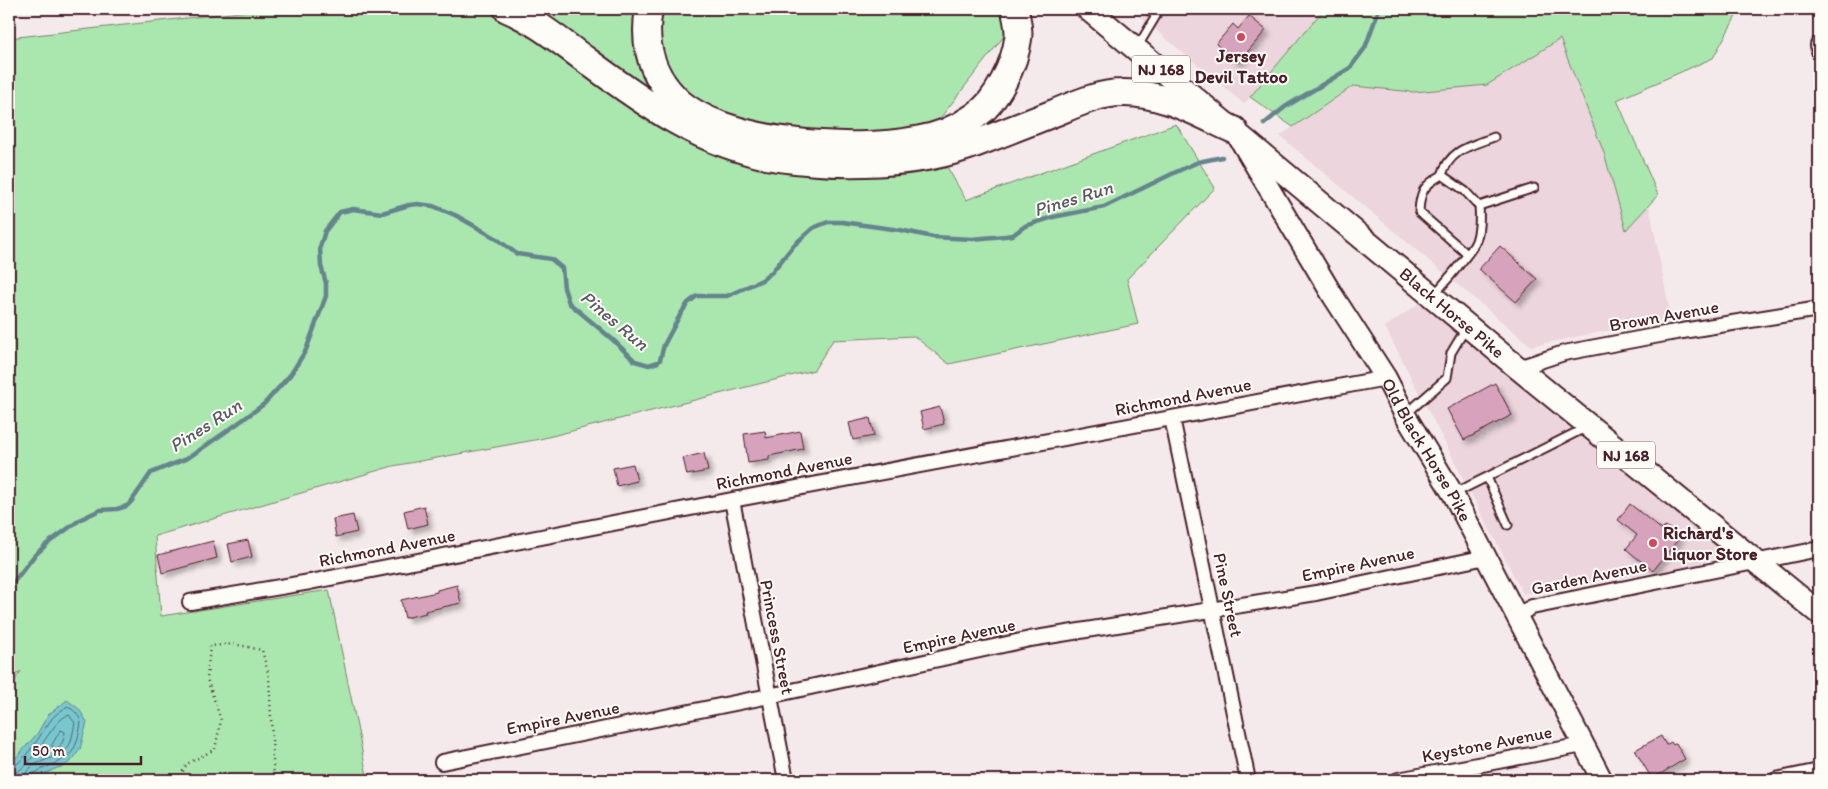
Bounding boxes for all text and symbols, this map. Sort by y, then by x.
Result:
marker: Jersey Devil Tattoo [1235,31,1247,43]
place label: Jersey Devil Tattoo [1194,45,1288,88]
road number: NJ 168 [1132,56,1190,82]
water label: Pines Run [1031,176,1116,221]
street label: Black Horse Pike [1395,263,1509,363]
water label: Pines Run [576,285,653,355]
street label: Brown Avenue [1608,296,1720,336]
street label: Richmond Avenue [1113,373,1253,421]
street label: Old Black Horse Pike [1377,374,1476,525]
water label: Pines Run [165,394,246,457]
road number: NJ 168 [1597,442,1655,468]
street label: Richmond Avenue [714,447,854,495]
place label: Richard's Liquor Store [1663,522,1758,565]
street label: Richmond Avenue [317,524,457,572]
marker: Richard's Liquor Store [1647,537,1659,549]
street label: Empire Avenue [1300,541,1416,587]
street label: Pine Street [1208,551,1248,639]
street label: Garden Avenue [1529,554,1649,600]
street label: Princess Street [755,578,799,697]
street label: Empire Avenue [901,613,1017,659]
street label: Empire Avenue [505,696,621,740]
street label: Keystone Avenue [1420,721,1554,767]
scale bar [25,734,141,766]
text: 50 m [32,742,65,760]

